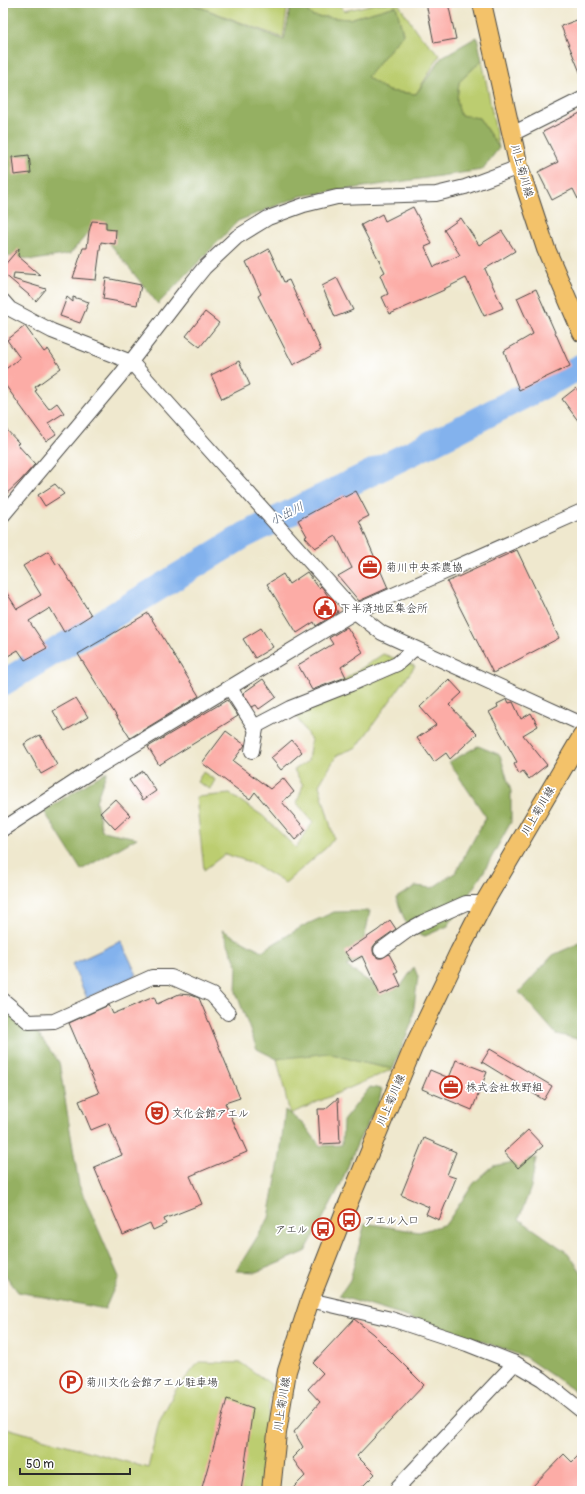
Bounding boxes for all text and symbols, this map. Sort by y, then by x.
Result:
street label: 川上菊川線 [508,143,536,199]
water label: 小出川 [268,499,306,529]
office icon: 菊川中央茶農協 [357,554,383,580]
place label: 菊川中央茶農協 [386,561,463,574]
public building icon: 下半済地区集会所 [312,595,338,621]
place label: 下半済地区集会所 [340,602,428,615]
street label: 川上菊川線 [519,784,557,838]
street label: 川上菊川線 [374,1072,408,1128]
office icon: 株式会社牧野組 [438,1074,464,1100]
place label: 株式会社牧野組 [466,1081,543,1094]
theatre icon: 文化会館アエル [144,1100,170,1126]
place label: 文化会館アエル [172,1107,249,1120]
bus stop icon: アエル入口 [336,1207,362,1233]
place label: アエル入口 [364,1214,419,1227]
bus stop icon: アエル [310,1216,336,1242]
place label: アエル [275,1223,308,1236]
parking icon: 菊川文化会館アエル駐車場 [58,1369,84,1395]
place label: 菊川文化会館アエル駐車場 [86,1376,218,1389]
street label: 川上菊川線 [271,1376,293,1432]
scale bar [20,1450,130,1476]
text: 50 m [26,1457,54,1472]

